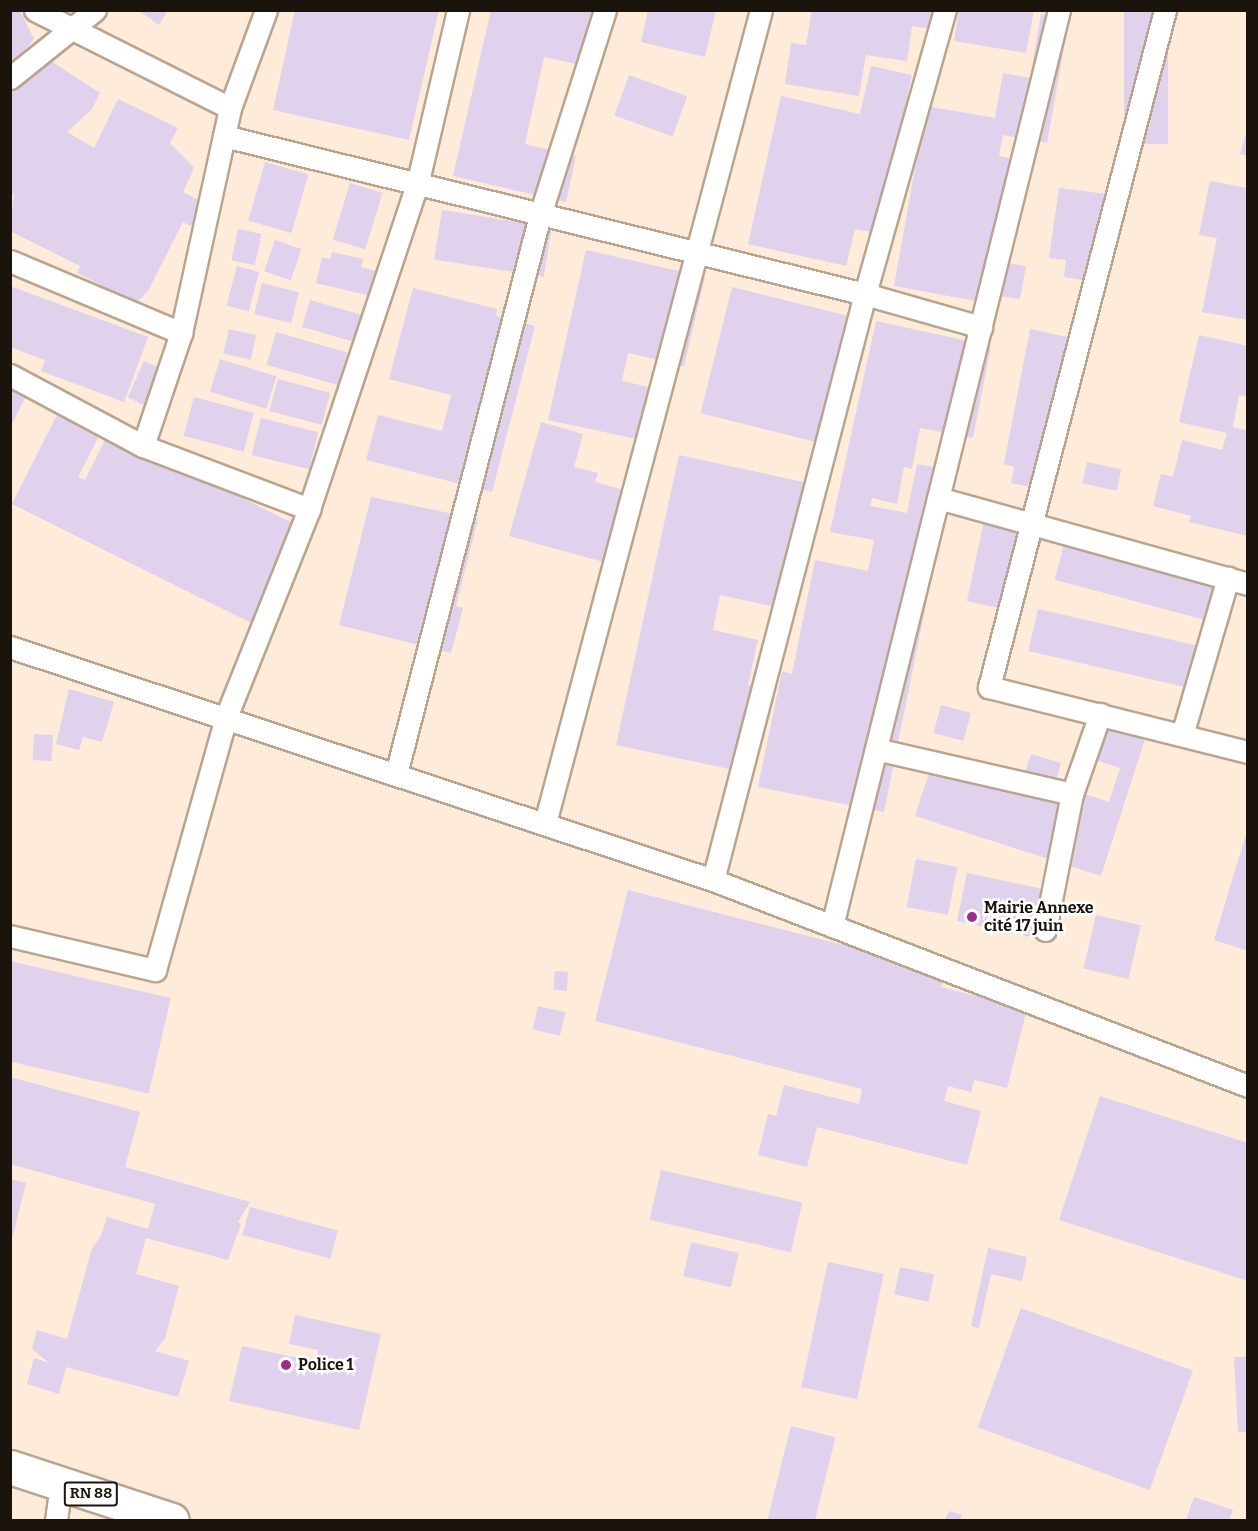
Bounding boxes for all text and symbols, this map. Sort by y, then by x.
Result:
place label: Mairie Annexe cité 17 juin [984,898,1094,936]
marker: Mairie Annexe cité 17 juin [965,910,979,924]
place label: Police 1 [298,1355,353,1375]
marker: Police 1 [279,1358,293,1372]
road number: RN 88 [62,1482,119,1506]

